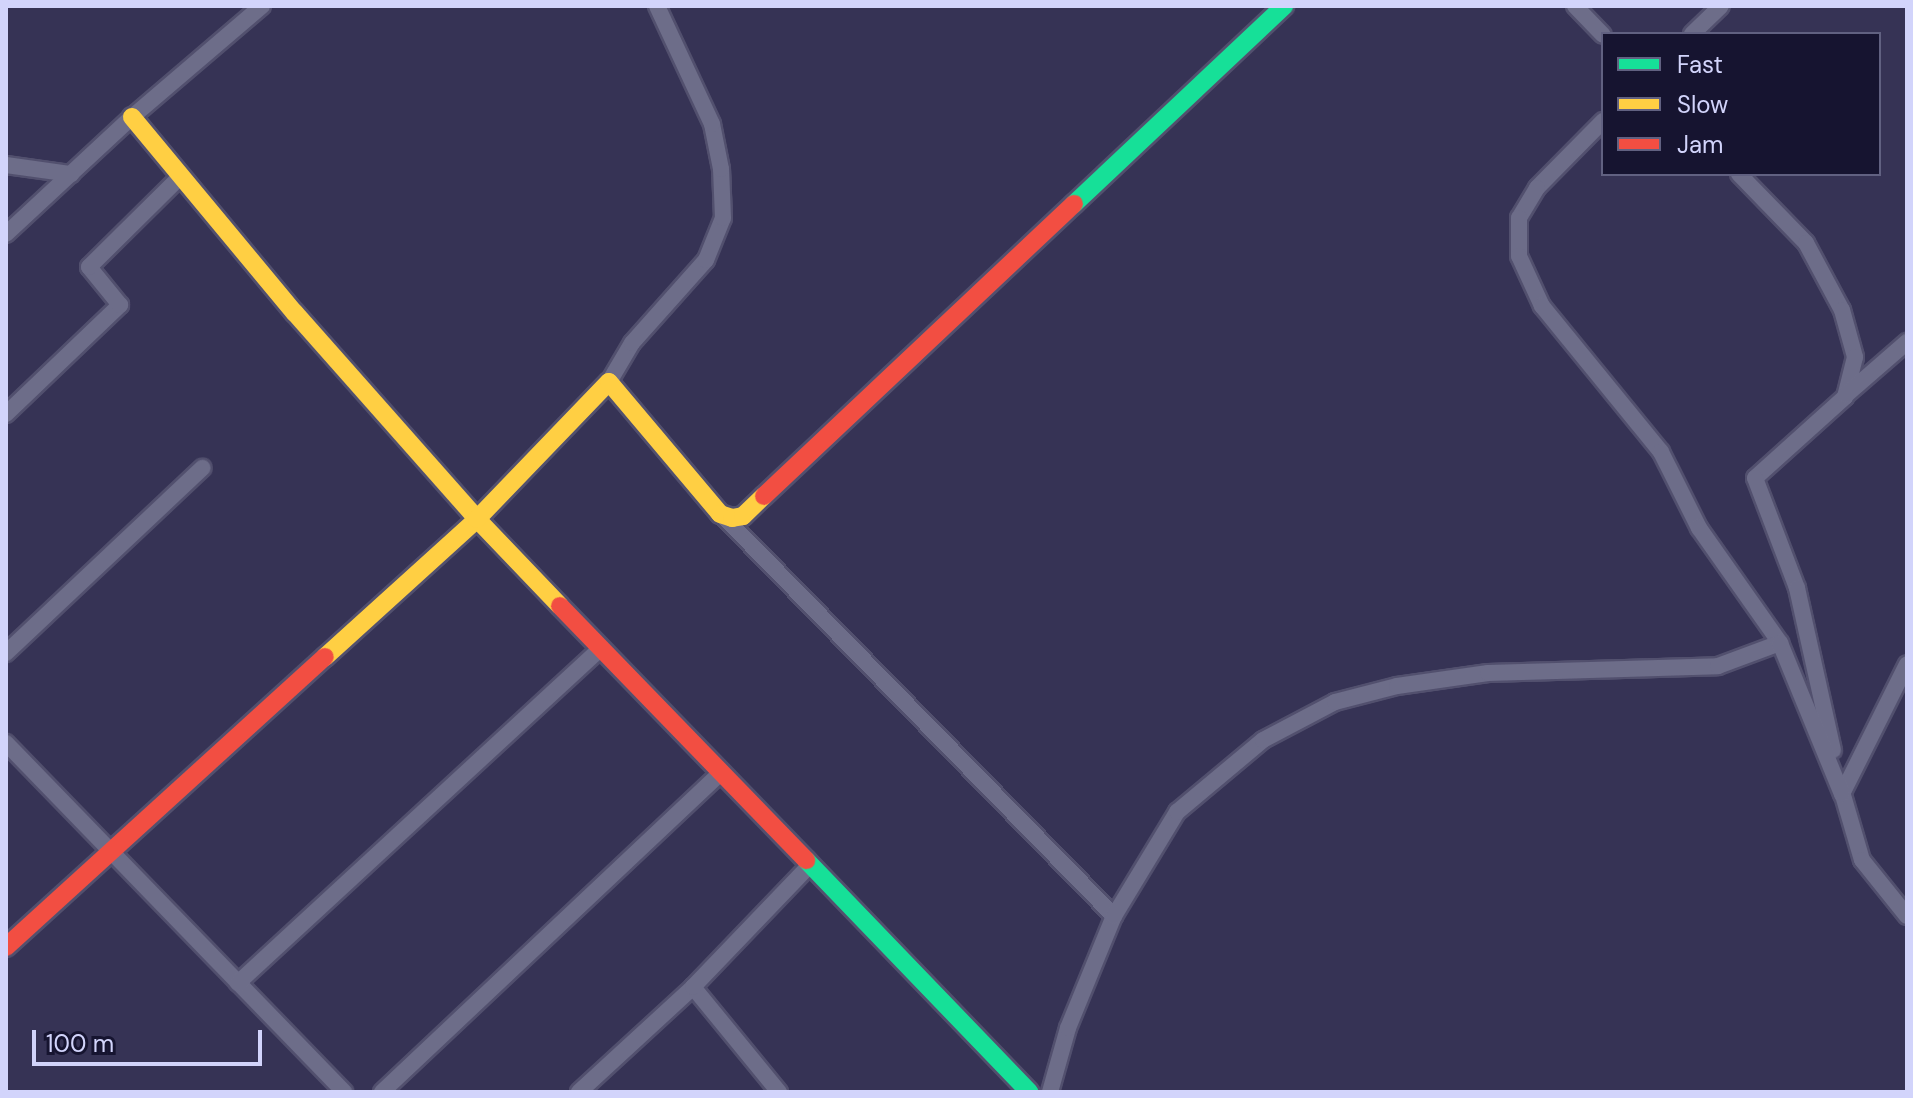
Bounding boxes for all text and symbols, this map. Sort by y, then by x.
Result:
legend [1601,32,1881,176]
text: Fast [1677,49,1723,80]
text: Slow [1677,89,1728,120]
text: Jam [1677,129,1723,160]
scale bar [36,1014,266,1064]
text: 100 m [46,1028,114,1059]

